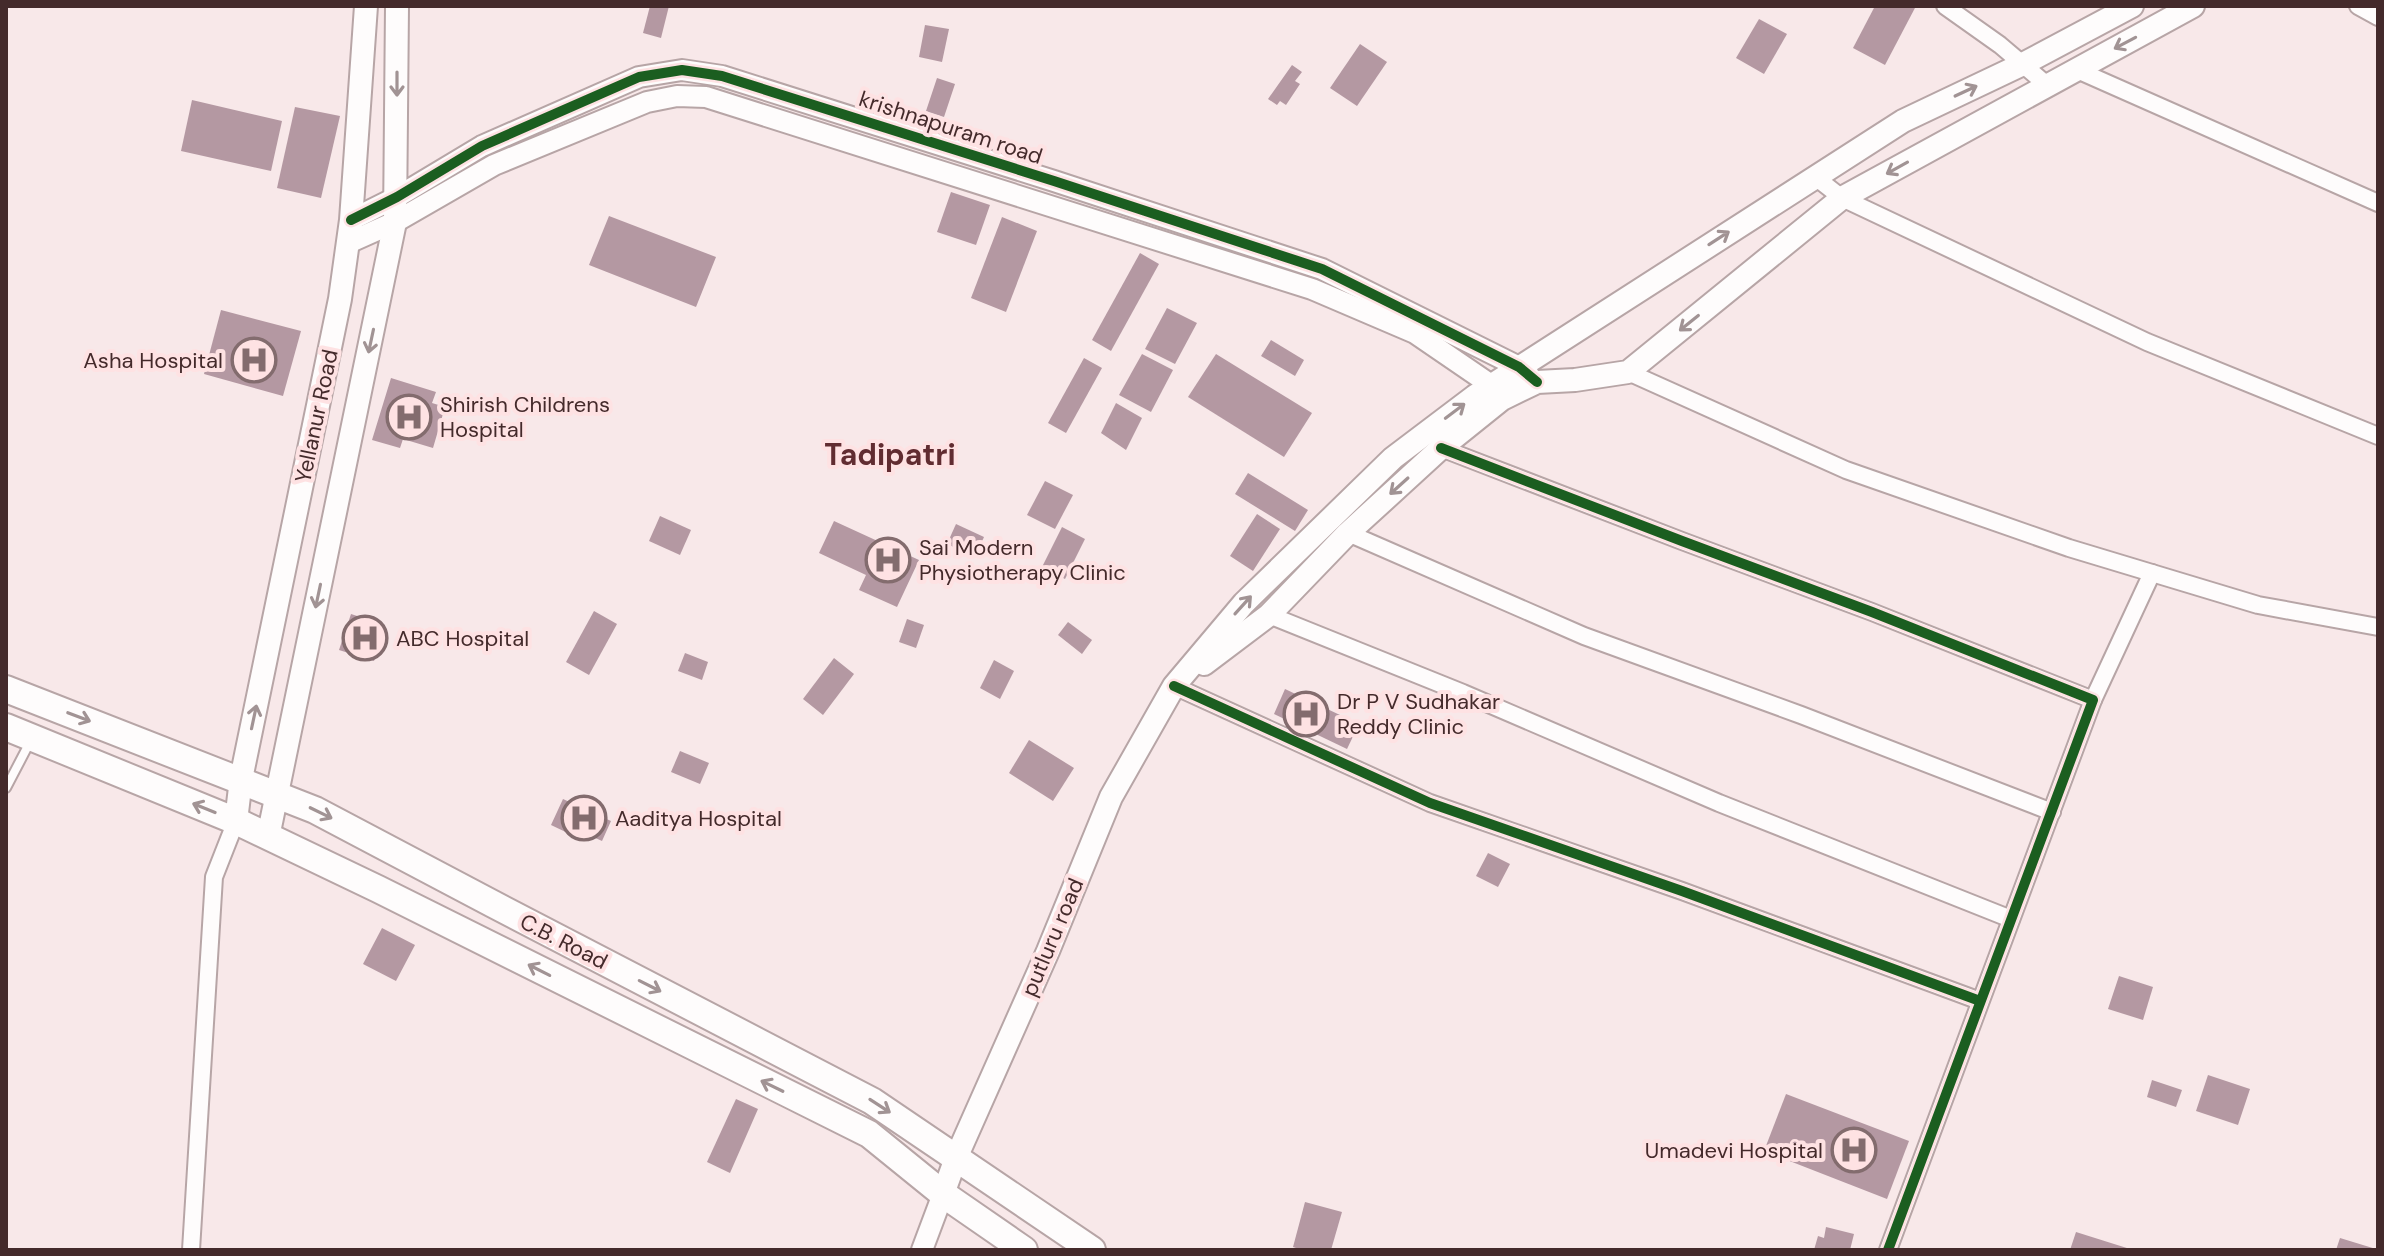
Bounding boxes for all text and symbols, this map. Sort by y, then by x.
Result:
one-way arrow [2113,36,2137,51]
one-way arrow [389,70,405,97]
one-way arrow [1954,83,1978,98]
street label: krishnapuram road [855,84,1046,171]
one-way arrow [1886,160,1909,176]
one-way arrow [1707,230,1730,246]
one-way arrow [1679,314,1700,331]
one-way arrow [362,328,377,354]
hospital icon: Asha Hospital [230,336,278,384]
place label: Asha Hospital [83,346,223,375]
street label: Yellanur Road [288,347,345,485]
place label: Shirish Childrens Hospital [440,390,610,444]
hospital icon: Shirish Childrens Hospital [385,393,433,441]
one-way arrow [1444,403,1465,420]
district label: Tadipatri [824,435,956,474]
one-way arrow [1389,477,1409,496]
place label: Sai Modern Physiotherapy Clinic [919,533,1126,587]
hospital icon: Sai Modern Physiotherapy Clinic [864,536,912,584]
one-way arrow [310,583,325,608]
one-way arrow [1233,596,1251,616]
hospital icon: ABC Hospital [341,614,389,662]
place label: ABC Hospital [396,624,529,653]
place label: Dr P V Sudhakar Reddy Clinic [1337,687,1500,741]
hospital icon: Dr P V Sudhakar Reddy Clinic [1282,690,1330,738]
one-way arrow [247,705,262,730]
one-way arrow [66,711,91,725]
hospital icon: Aaditya Hospital [560,794,608,842]
one-way arrow [192,800,217,814]
place label: Aaditya Hospital [615,804,782,833]
one-way arrow [308,806,332,821]
street label: putluru road [1015,874,1090,1001]
street label: C.B. Road [515,907,613,976]
one-way arrow [528,962,552,977]
one-way arrow [637,978,661,994]
one-way arrow [760,1078,784,1093]
one-way arrow [868,1099,891,1115]
hospital icon: Umadevi Hospital [1830,1126,1878,1174]
place label: Umadevi Hospital [1645,1136,1823,1165]

